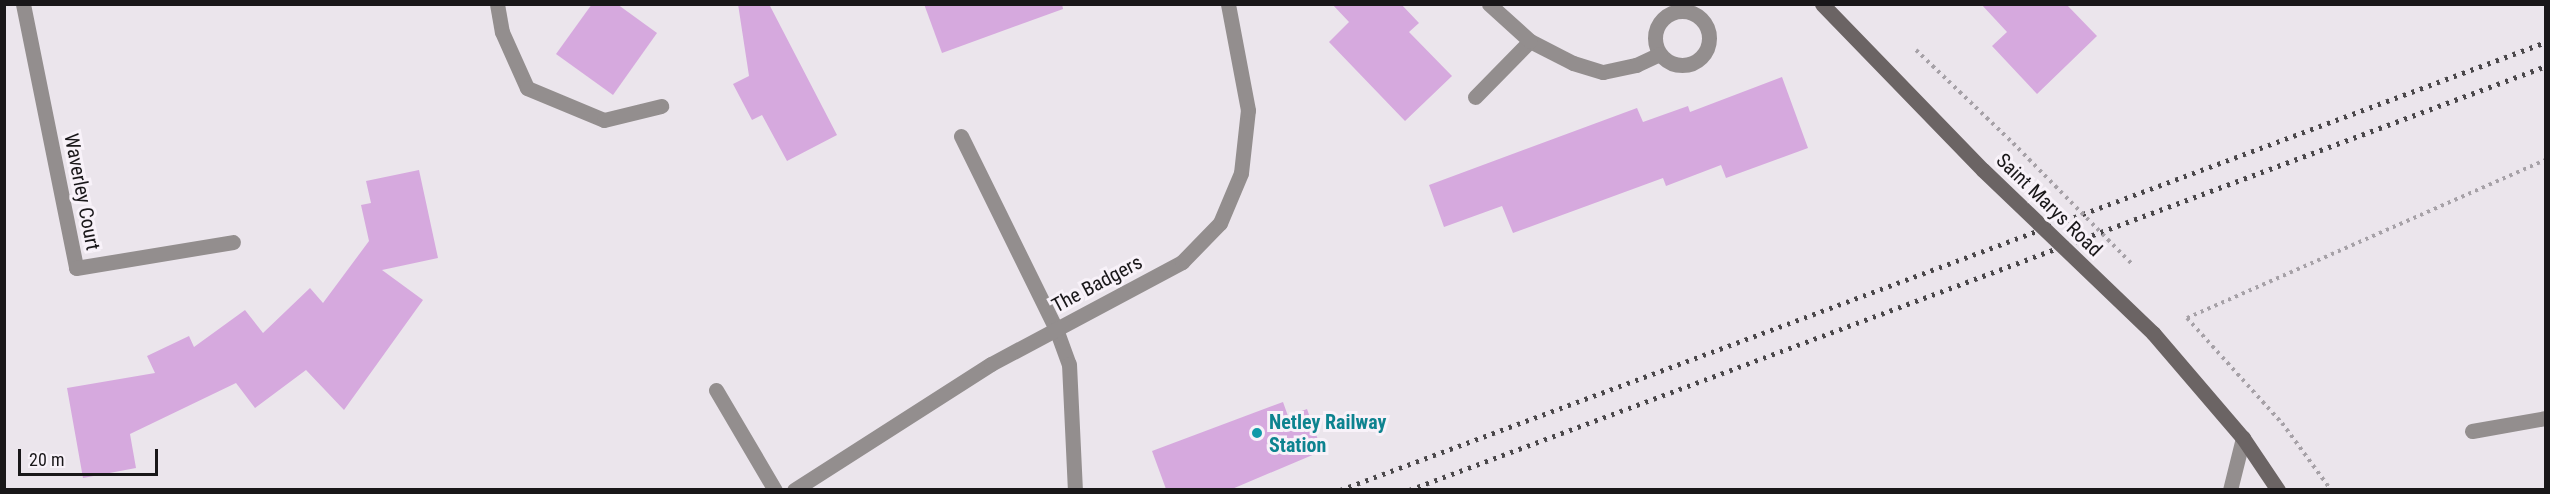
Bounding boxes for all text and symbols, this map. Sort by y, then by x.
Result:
street label: Waverley Court [59,132,105,252]
street label: Saint Marys Road [1991,148,2107,262]
street label: The Badgers [1048,250,1146,318]
place label: Netley Railway Station [1269,410,1386,457]
marker: Netley Railway Station [1250,426,1264,440]
scale bar [21,437,160,475]
text: 20 m [29,449,64,470]

